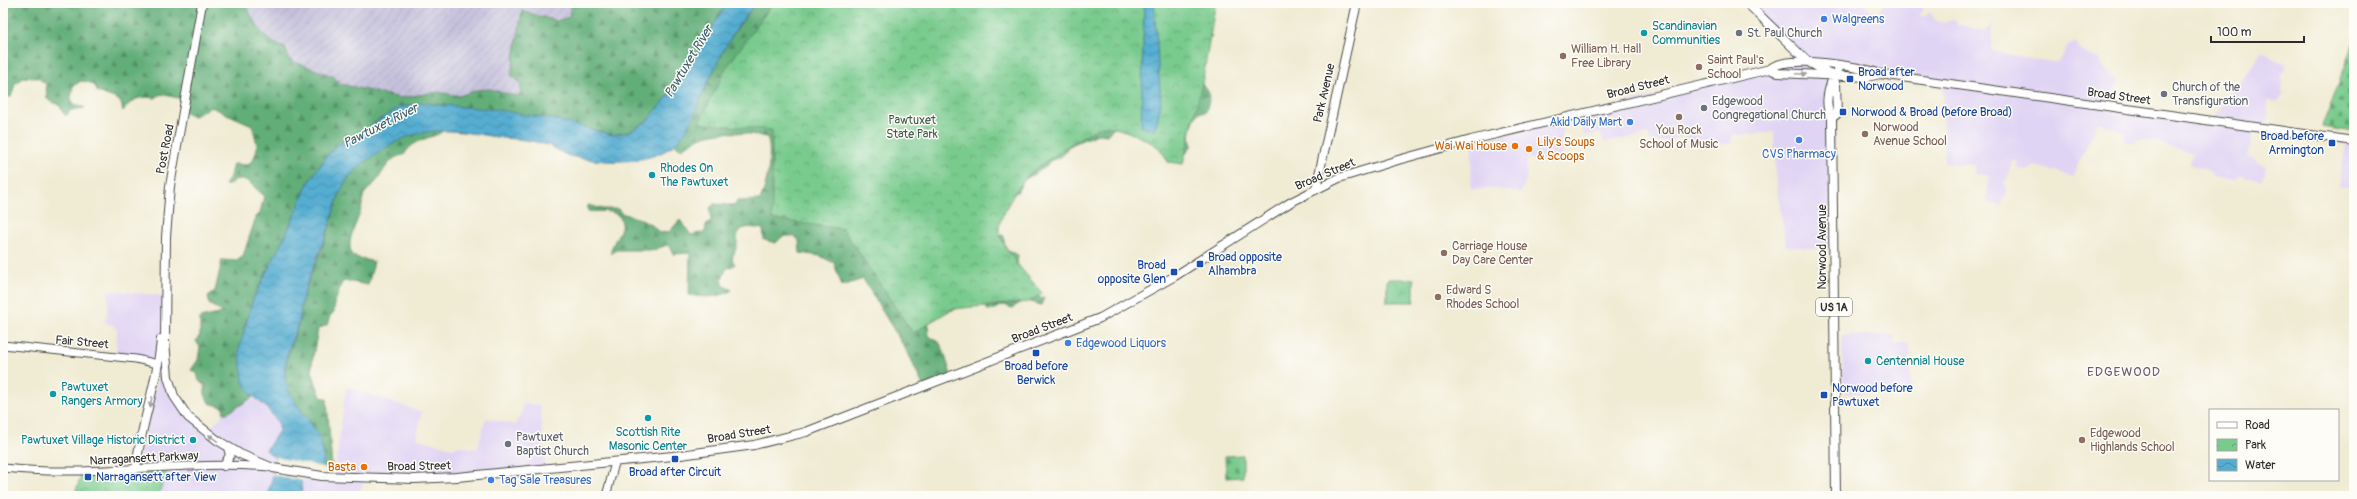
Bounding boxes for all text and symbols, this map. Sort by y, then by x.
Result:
place label: Walgreens [1832,12,1885,27]
marker: Walgreens [1819,14,1829,24]
scale bar [2211,18,2304,44]
place label: Scandinavian Communities [1652,19,1721,48]
water label: Pawtuxet River [661,21,718,101]
text: 100 m [2217,25,2252,40]
place label: St. Paul Church [1747,26,1822,41]
marker: Scandinavian Communities [1639,28,1649,38]
marker: St. Paul Church [1734,28,1744,38]
place label: William H. Hall Free Library [1571,42,1642,71]
marker: William H. Hall Free Library [1558,51,1568,61]
place label: Saint Paul's School [1707,53,1764,82]
street label: Park Avenue [1310,62,1339,124]
marker: Saint Paul's School [1694,62,1704,72]
place label: Broad after Norwood [1858,65,1916,94]
one-way arrow [1795,71,1808,77]
street label: Broad Street [1605,72,1671,102]
marker: Broad after Norwood [1845,74,1855,84]
place label: Church of the Transfiguration [2172,80,2249,109]
street label: Broad Street [2086,85,2152,108]
marker: Church of the Transfiguration [2159,89,2169,99]
place label: Edgewood Congregational Church [1712,94,1826,123]
water label: Pawtuxet River [341,99,422,151]
marker: Edgewood Congregational Church [1699,103,1709,113]
place label: Norwood & Broad (before Broad) [1851,105,2013,120]
marker: Norwood & Broad (before Broad) [1838,107,1848,117]
marker: You Rock School of Music [1674,112,1684,122]
park label: Pawtuxet State Park [886,113,938,142]
place label: Akid Daily Mart [1549,115,1622,130]
marker: Akid Daily Mart [1625,117,1635,127]
place label: Norwood Avenue School [1873,120,1947,149]
street label: Post Road [153,123,178,175]
place label: You Rock School of Music [1639,123,1719,152]
marker: Norwood Avenue School [1860,129,1870,139]
place label: Broad before Armington [2260,129,2324,158]
place label: Lily's Soups & Scoops [1537,135,1595,164]
marker: CVS Pharmacy [1794,135,1804,145]
marker: Broad before Armington [2327,138,2337,148]
place label: Wai Wai House [1435,139,1507,154]
marker: Wai Wai House [1510,141,1520,151]
marker: Lily's Soups & Scoops [1524,144,1534,154]
place label: CVS Pharmacy [1762,147,1836,162]
street label: Broad Street [1293,155,1358,194]
place label: Rhodes On The Pawtuxet [660,161,728,190]
marker: Rhodes On The Pawtuxet [647,170,657,180]
street label: Norwood Avenue [1815,204,1830,290]
place label: Carriage House Day Care Center [1452,239,1534,268]
marker: Carriage House Day Care Center [1439,248,1449,258]
place label: Broad opposite Alhambra [1208,250,1282,279]
place label: Broad opposite Glen [1098,258,1166,287]
marker: Broad opposite Alhambra [1195,259,1205,269]
marker: Broad opposite Glen [1169,267,1179,277]
place label: Edward S Rhodes School [1446,283,1520,312]
marker: Edward S Rhodes School [1433,292,1443,302]
road number: US 1A [1816,298,1852,316]
street label: Broad Street [1010,310,1075,347]
street label: Fair Street [55,333,109,352]
place label: Edgewood Liquors [1076,336,1167,351]
marker: Edgewood Liquors [1063,338,1073,348]
marker: Broad before Berwick [1031,348,1041,358]
place label: Centennial House [1876,354,1964,369]
marker: Centennial House [1863,356,1873,366]
place label: Broad before Berwick [1004,359,1068,388]
district label: EDGEWOOD [2087,364,2161,380]
place label: Pawtuxet Rangers Armory [61,380,143,409]
place label: Norwood before Pawtuxet [1832,381,1913,410]
marker: Pawtuxet Rangers Armory [48,389,58,399]
marker: Norwood before Pawtuxet [1819,390,1829,400]
one-way arrow [147,396,153,408]
legend [2209,409,2339,481]
marker: Scottish Rite Masonic Center [643,413,653,423]
text: Road [2245,418,2270,433]
street label: Broad Street [706,422,772,447]
place label: Scottish Rite Masonic Center [609,425,688,454]
place label: Edgewood Highlands School [2090,426,2175,455]
place label: Pawtuxet Baptist Church [516,430,589,459]
place label: Pawtuxet Village Historic District [21,433,185,448]
one-way arrow [208,434,219,442]
marker: Pawtuxet Village Historic District [188,435,198,445]
marker: Edgewood Highlands School [2077,435,2087,445]
text: Park [2245,438,2266,453]
marker: Pawtuxet Baptist Church [503,439,513,449]
street label: Narragansett Parkway [89,448,199,469]
marker: Broad after Circuit [670,454,680,464]
street label: Broad Street [387,458,451,475]
text: Water [2245,458,2276,473]
place label: Basta [328,460,356,475]
marker: Basta [359,462,369,472]
place label: Broad after Circuit [629,465,721,480]
place label: Narragansett after View [96,470,217,485]
marker: Narragansett after View [83,472,93,482]
place label: Tag Sale Treasures [499,473,592,488]
marker: Tag Sale Treasures [486,475,496,485]

